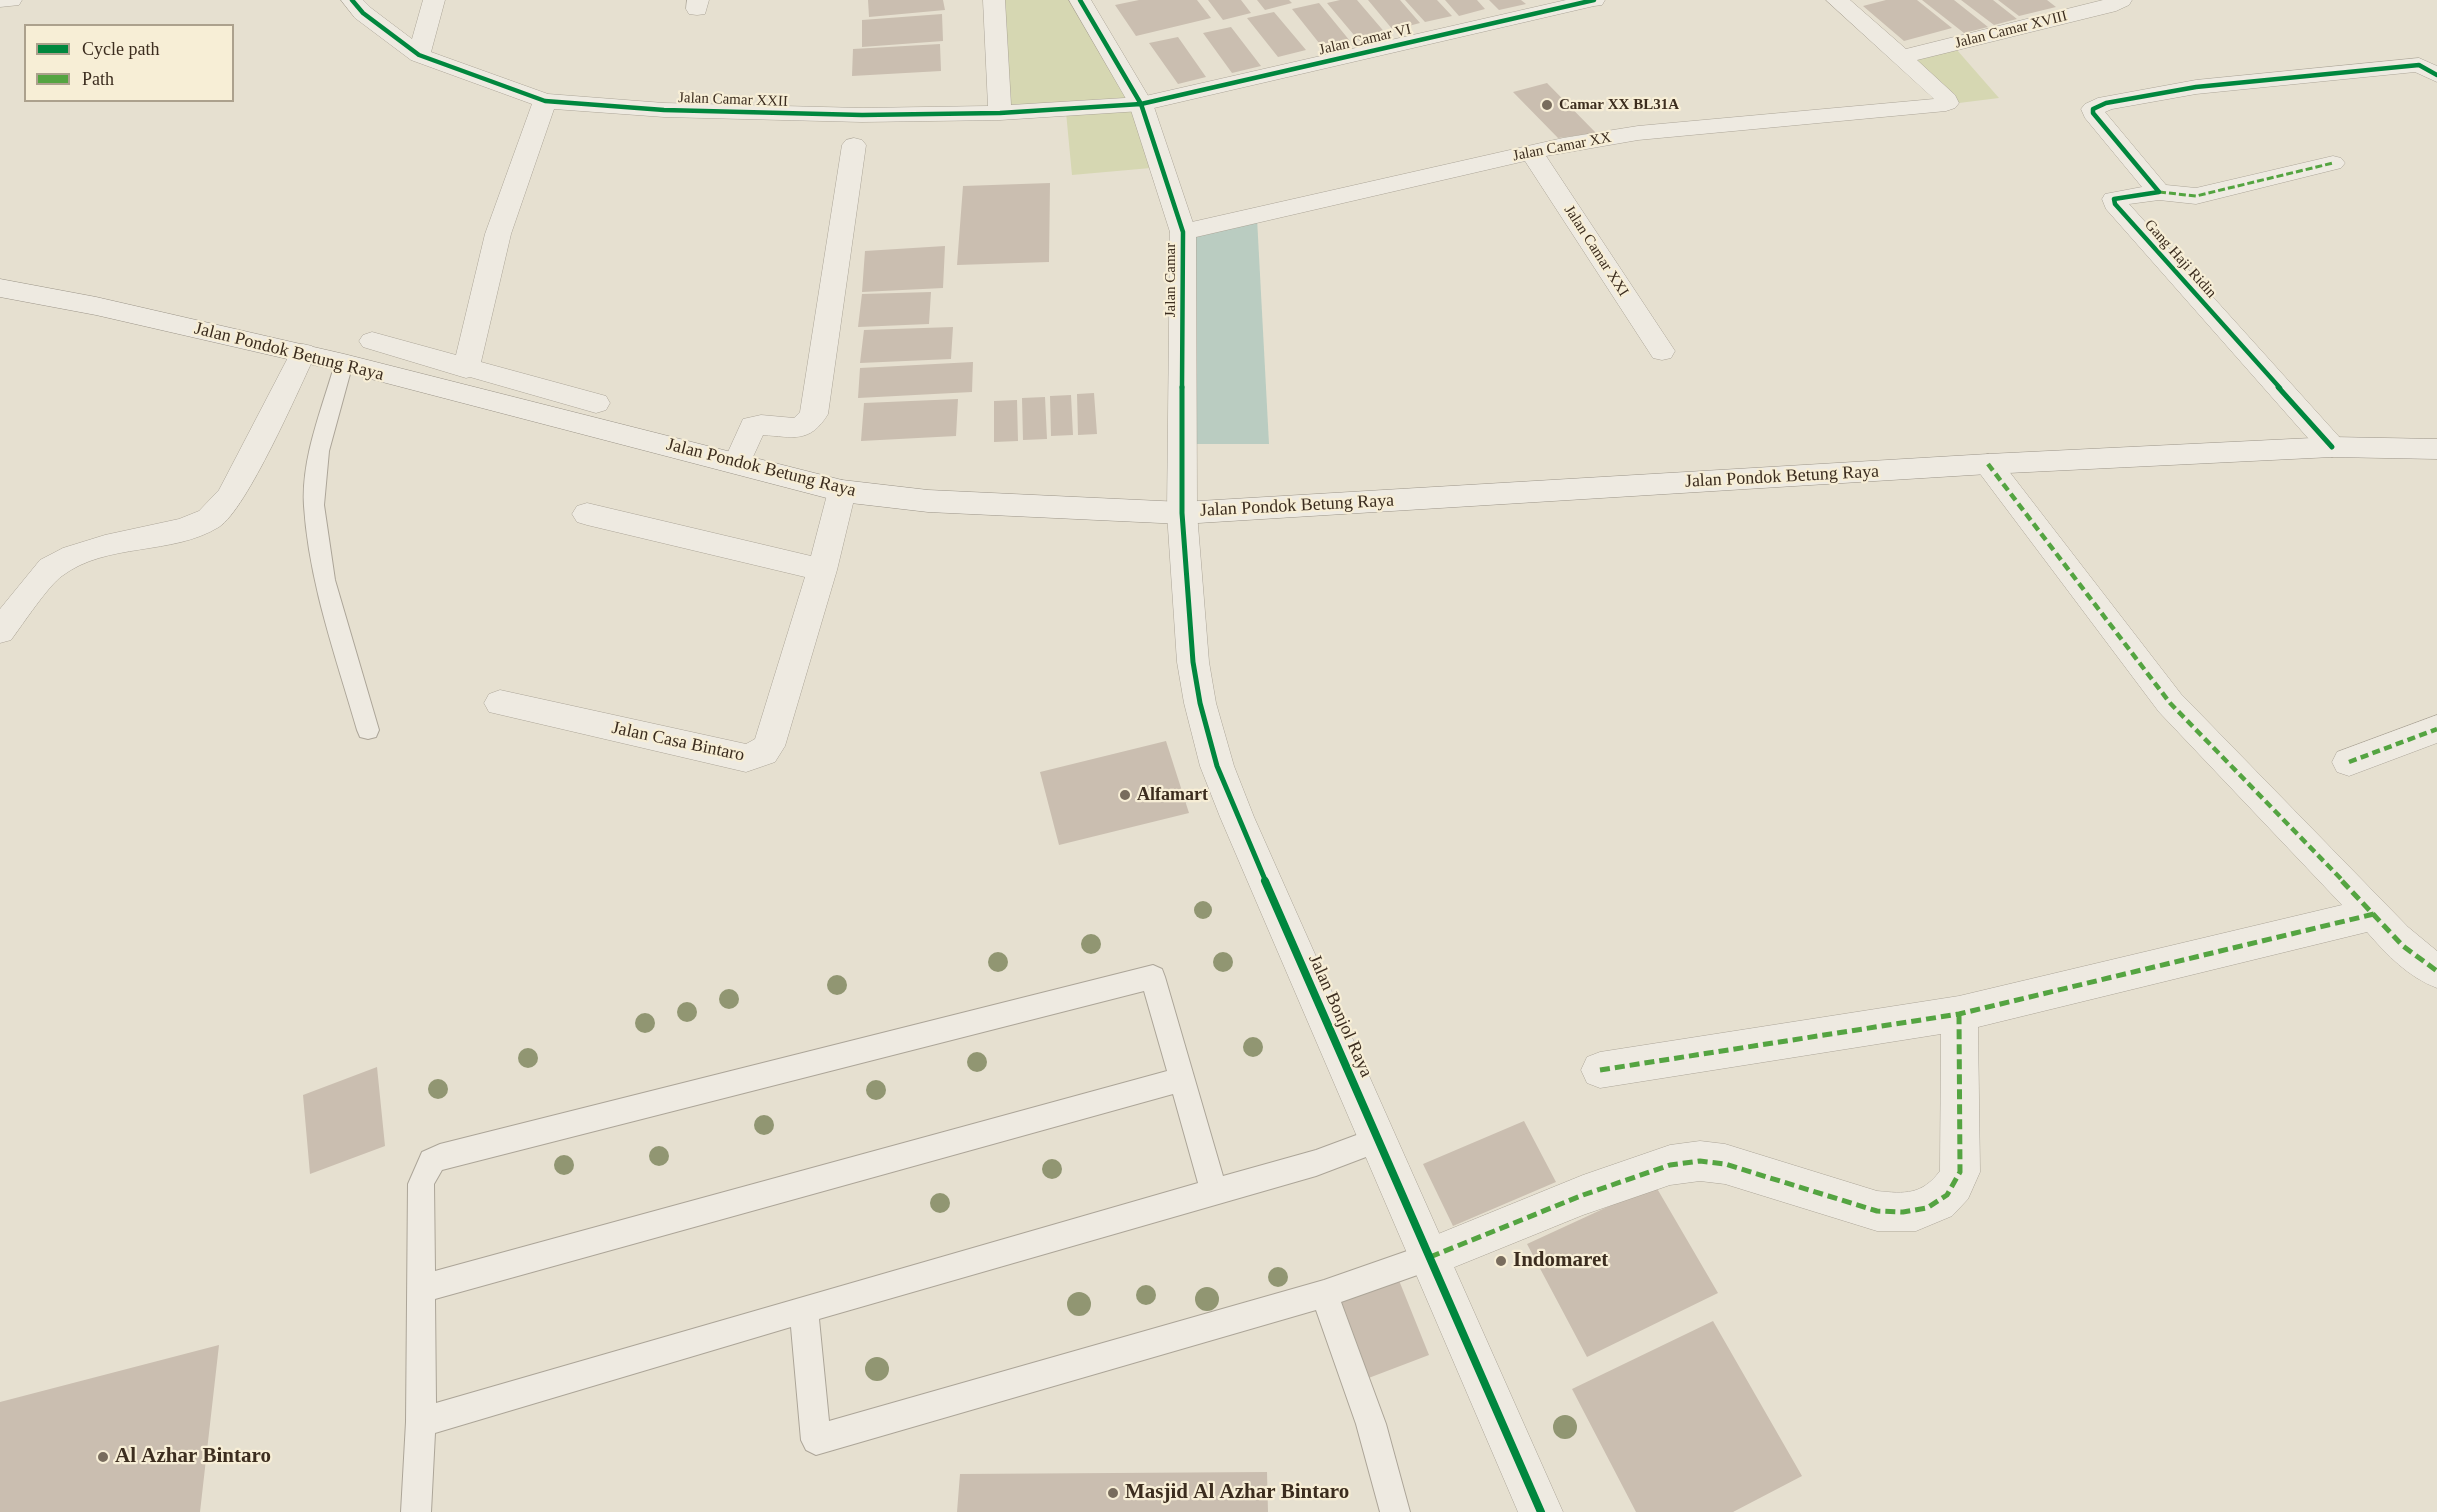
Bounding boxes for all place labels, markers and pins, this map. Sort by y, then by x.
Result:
place label: Camar XX BL31A [1559,96,1679,114]
marker: Camar XX BL31A [1540,98,1554,112]
place label: Alfamart [1137,784,1208,806]
marker: Alfamart [1118,788,1132,802]
place label: Indomaret [1513,1248,1608,1274]
marker: Indomaret [1494,1254,1508,1268]
place label: Al Azhar Bintaro [115,1444,271,1470]
marker: Al Azhar Bintaro [96,1450,110,1464]
place label: Masjid Al Azhar Bintaro [1125,1480,1349,1506]
marker: Masjid Al Azhar Bintaro [1106,1486,1120,1500]

